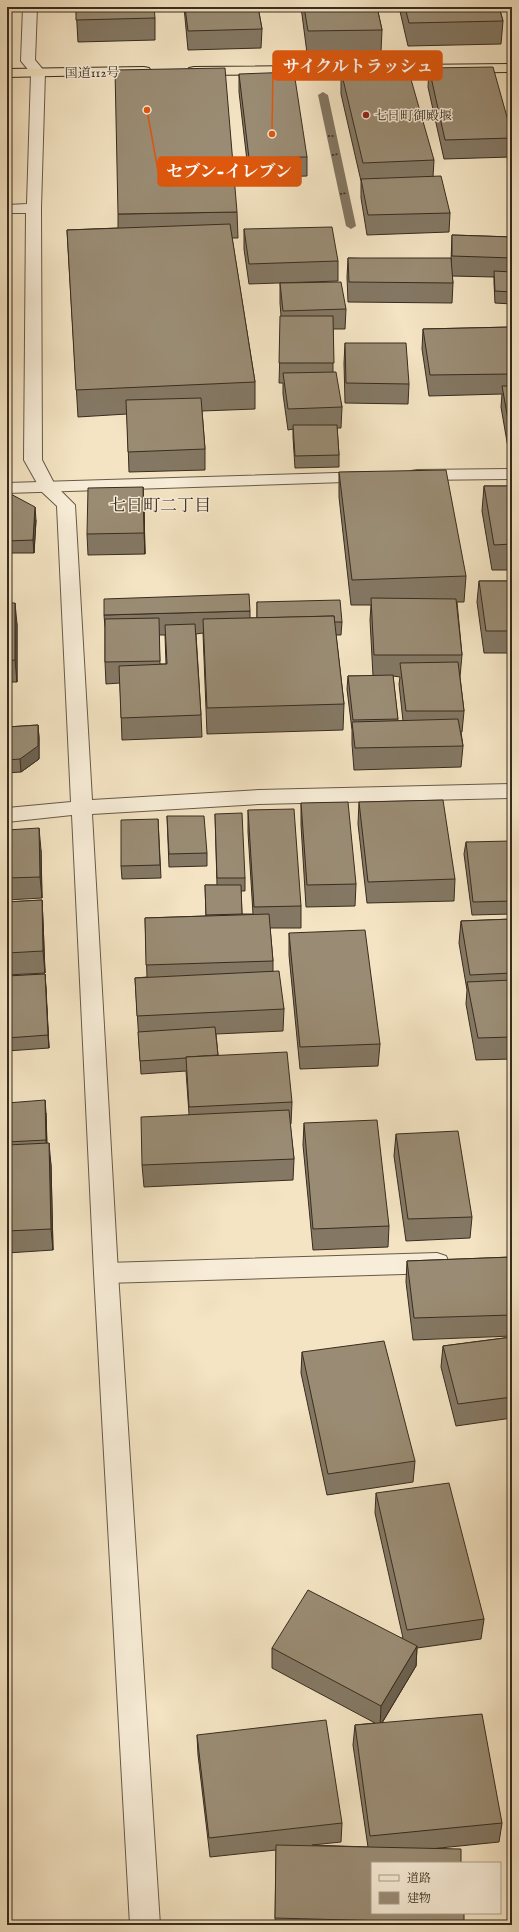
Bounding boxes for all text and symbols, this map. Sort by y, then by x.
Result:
callout: サイクルトラッシュ [273,51,442,80]
text: サイクルトラッシュ [283,57,433,78]
street label: 国道112号 [64,65,120,82]
place label: 七日町御殿堰 [374,108,452,125]
marker: 七日町御殿堰 [361,110,371,120]
callout: セブン-イレブン [158,157,301,186]
text: セブン-イレブン [166,162,292,183]
district label: 七日町二丁目 [109,496,211,517]
legend [371,1862,501,1914]
text: 道路 [407,1871,431,1886]
text: 建物 [407,1891,431,1906]

